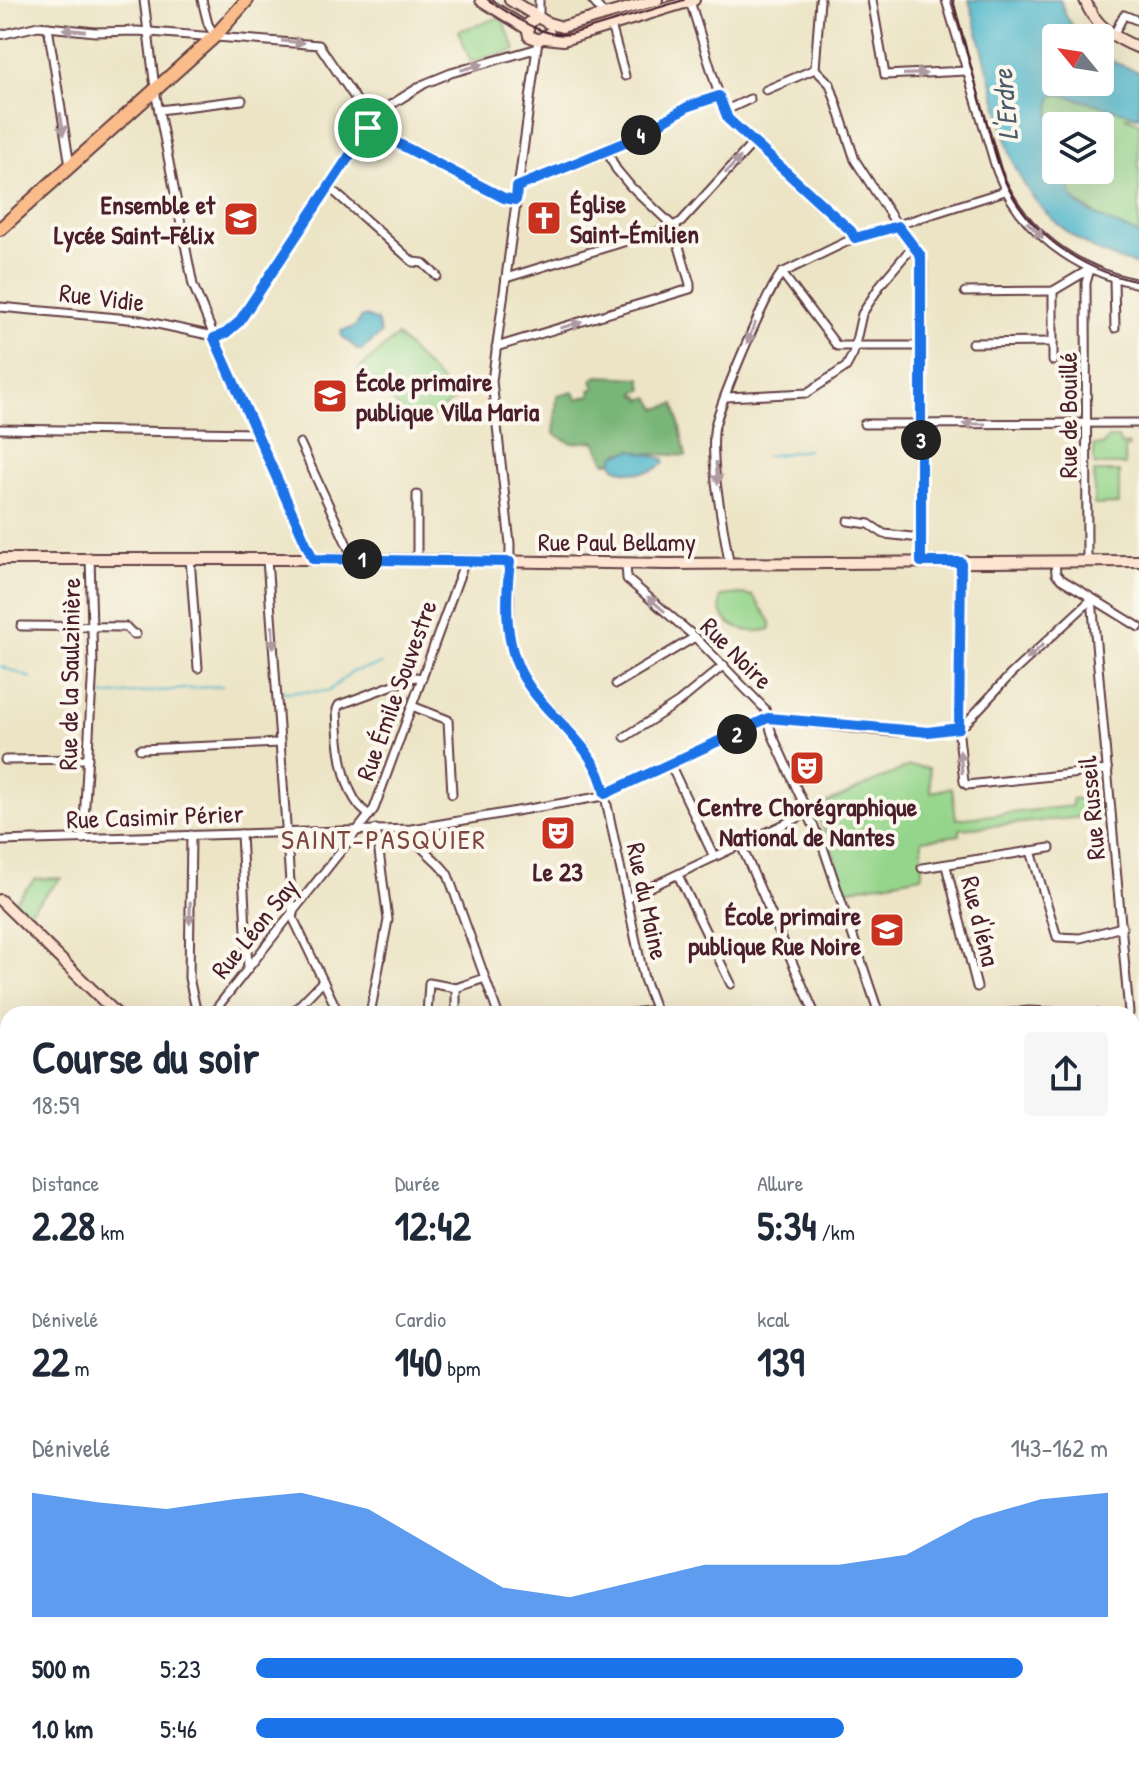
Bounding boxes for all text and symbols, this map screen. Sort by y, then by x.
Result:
one-way arrow [61,23,86,36]
north arrow [1042,24,1114,96]
map controls [1042,24,1114,184]
one-way arrow [281,36,306,49]
one-way arrow [461,60,485,73]
water label: L'Erdre [983,66,1027,142]
one-way arrow [903,67,928,80]
pin [334,94,402,162]
icon: arrive [346,106,390,150]
one-way arrow [56,112,69,137]
button: layers [1042,112,1114,184]
pin: 4 [621,115,661,155]
text: 4 [637,120,645,150]
one-way arrow [724,156,742,175]
place label: Église Saint-Émilien [570,186,699,251]
place label: Ensemble et Lycée Saint-Félix [54,187,216,253]
church icon: Église Saint-Émilien [525,199,563,237]
school or university icon: Ensemble et Lycée Saint-Félix [222,200,260,238]
one-way arrow [1025,220,1044,239]
street label: Rue Vidie [58,274,146,320]
one-way arrow [559,318,583,331]
one-way arrow [745,321,758,345]
street label: Rue de Bouillé [1050,352,1085,478]
place label: École primaire publique Villa Maria [356,364,540,430]
school or university icon: École primaire publique Villa Maria [311,377,349,415]
one-way arrow [961,418,986,430]
pin: 3 [901,420,941,460]
text: 3 [916,425,926,455]
one-way arrow [710,461,723,486]
street label: Rue Paul Bellamy [538,524,696,559]
pin: 1 [342,539,382,579]
text: 1 [358,544,366,574]
street label: Rue de la Saulzinière [50,577,88,771]
street label: Rue Émile Souvestre [347,595,445,785]
one-way arrow [646,596,666,613]
street label: Rue Noire [693,609,781,697]
one-way arrow [267,625,280,650]
one-way arrow [1026,642,1045,660]
pin: 2 [717,714,757,754]
text: 2 [732,719,742,749]
theatre icon: Centre Chorégraphique National de Nantes [788,749,826,787]
one-way arrow [955,750,968,775]
street label: Rue Russeil [1069,755,1113,861]
place label: Centre Chorégraphique National de Nantes [697,789,918,854]
street label: Rue Casimir Périer [66,795,244,837]
theatre icon: Le 23 [539,814,577,852]
district label: SAINT-PASQUIER [281,820,487,858]
street label: Rue du Maine [619,839,677,963]
place label: Le 23 [533,854,583,889]
street label: Rue Léon Say [203,870,305,986]
street label: Rue d'Iéna [953,872,1009,970]
place label: École primaire publique Rue Noire [688,898,862,964]
one-way arrow [184,901,196,926]
school or university icon: École primaire publique Rue Noire [868,911,906,949]
text: Course du soir [32,1027,259,1087]
button: share [1024,1032,1108,1116]
text: 18:59 [32,1087,79,1122]
text: Distance [32,1168,99,1198]
text: Durée [395,1168,440,1198]
text: Allure [757,1168,804,1198]
text: 2.28 [32,1198,95,1252]
text: 12:42 [395,1198,471,1252]
text: 5:34 [757,1198,816,1252]
text: km [95,1217,124,1247]
text: /km [816,1217,855,1247]
text: Dénivelé [32,1304,98,1334]
text: Cardio [395,1304,446,1334]
text: kcal [757,1304,789,1334]
text: 22 [32,1334,69,1388]
text: 140 [395,1334,442,1388]
text: 139 [757,1334,804,1388]
text: m [69,1353,89,1383]
text: bpm [442,1353,481,1383]
text: Dénivelé [32,1430,110,1465]
text: 143–162 m [1011,1430,1108,1465]
text: 500 m [32,1651,90,1686]
text: 5:23 [160,1651,201,1686]
text: 1.0 km [32,1711,93,1746]
text: 5:46 [160,1711,197,1746]

